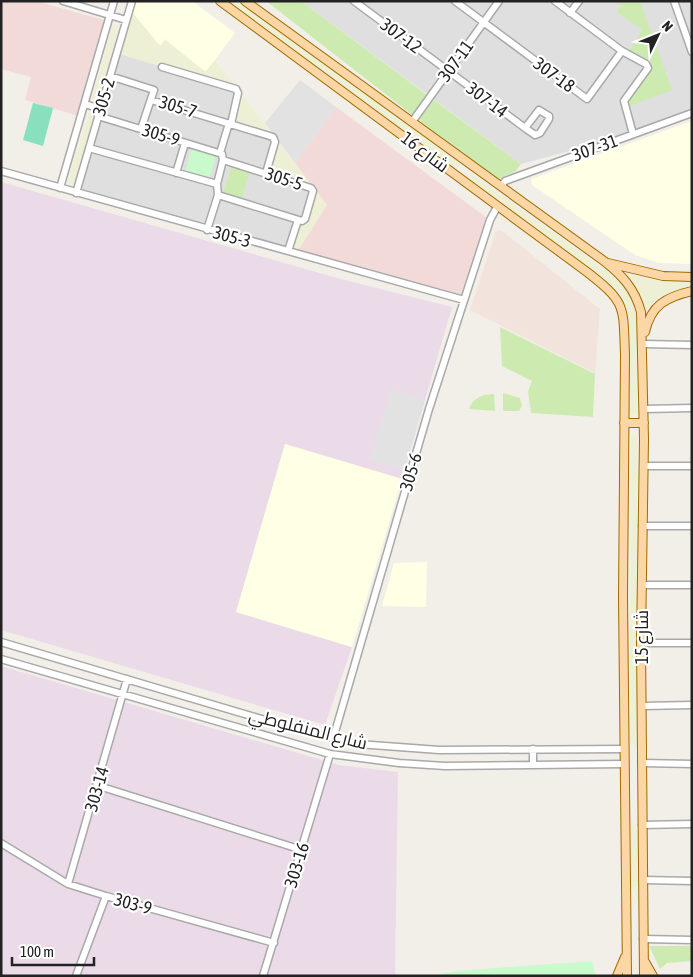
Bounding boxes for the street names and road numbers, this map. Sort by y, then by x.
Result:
street label: 307-12 [377,14,426,58]
street label: 307-11 [434,36,478,85]
street label: 307-18 [530,53,579,97]
street label: 305-2 [88,76,119,118]
street label: 307-14 [463,77,512,122]
street label: 305-7 [157,91,200,122]
street label: 305-9 [140,119,183,150]
street label: شارع 16 [396,127,453,178]
street label: 307-31 [569,130,620,165]
street label: 305-5 [263,163,306,194]
street label: 305-3 [211,221,253,252]
street label: 305-6 [395,451,426,493]
street label: شارع 15 [631,610,654,664]
street label: شارع المنفلوطي [246,704,370,757]
street label: 303-14 [80,764,113,814]
street label: 303-16 [280,840,313,890]
street label: 303-9 [112,888,154,919]

